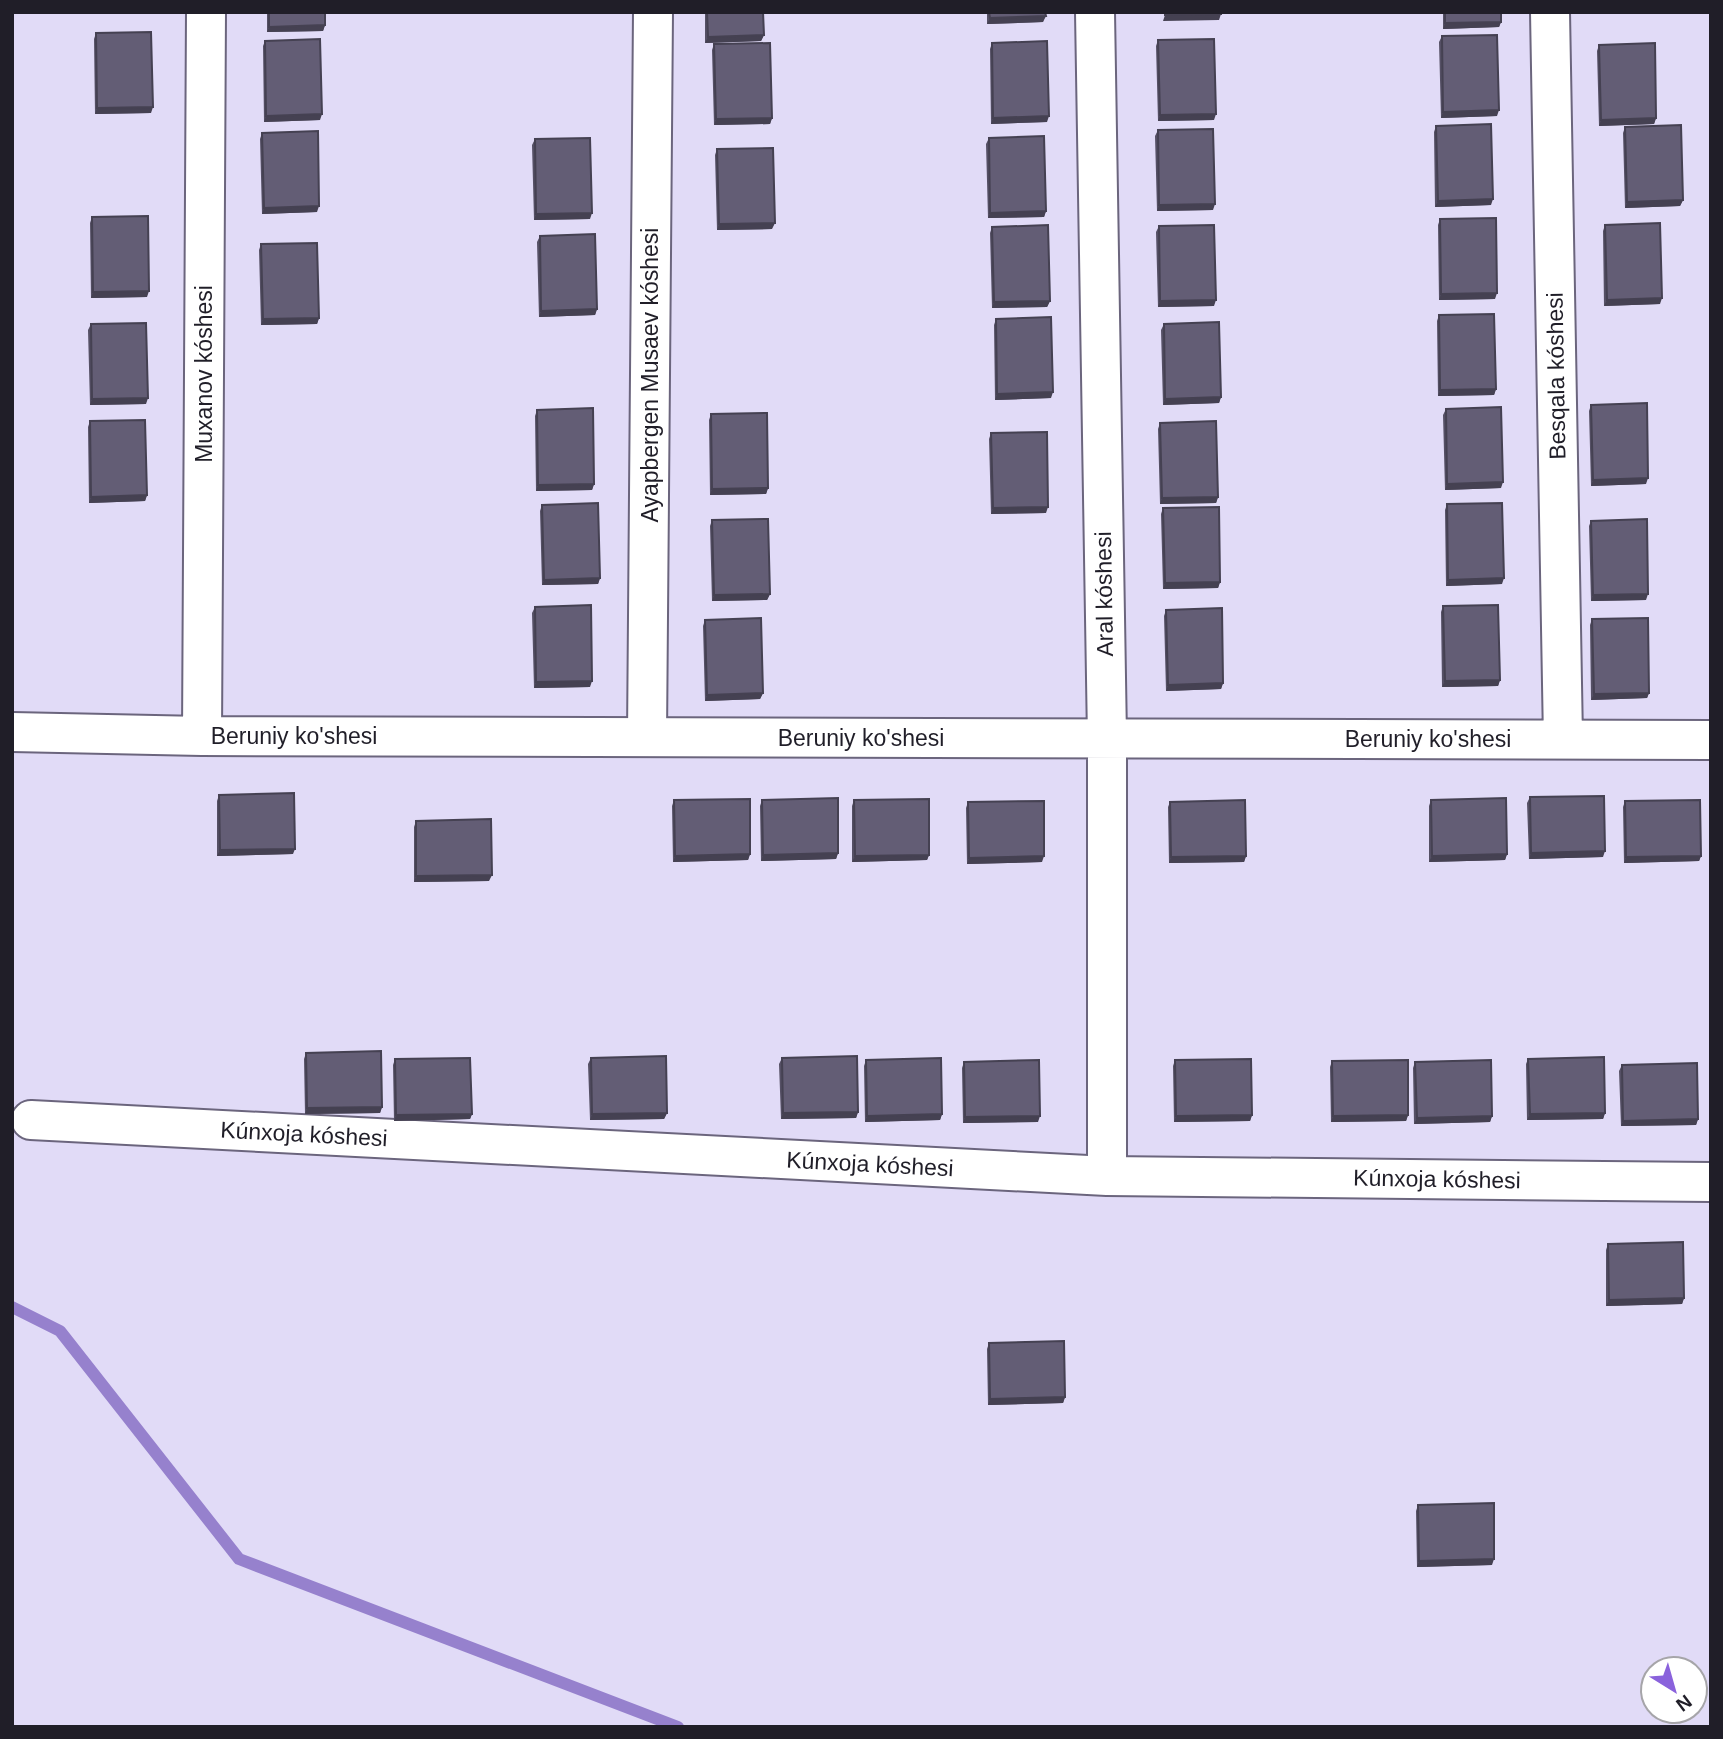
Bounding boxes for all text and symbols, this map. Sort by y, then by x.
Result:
street label: Ayapbergen Musaev kóshesi [637,228,663,522]
street label: Muxanov kóshesi [191,285,217,463]
street label: Besqala kóshesi [1542,292,1570,460]
street label: Aral kóshesi [1090,531,1118,657]
street label: Beruniy ko'shesi [211,723,377,749]
street label: Beruniy ko'shesi [778,725,944,751]
street label: Beruniy ko'shesi [1345,726,1511,752]
street label: Kúnxoja kóshesi [220,1117,388,1151]
street label: Kúnxoja kóshesi [786,1147,954,1181]
street label: Kúnxoja kóshesi [1353,1165,1521,1193]
north arrow [1639,1655,1709,1725]
text: N [1672,1691,1696,1716]

